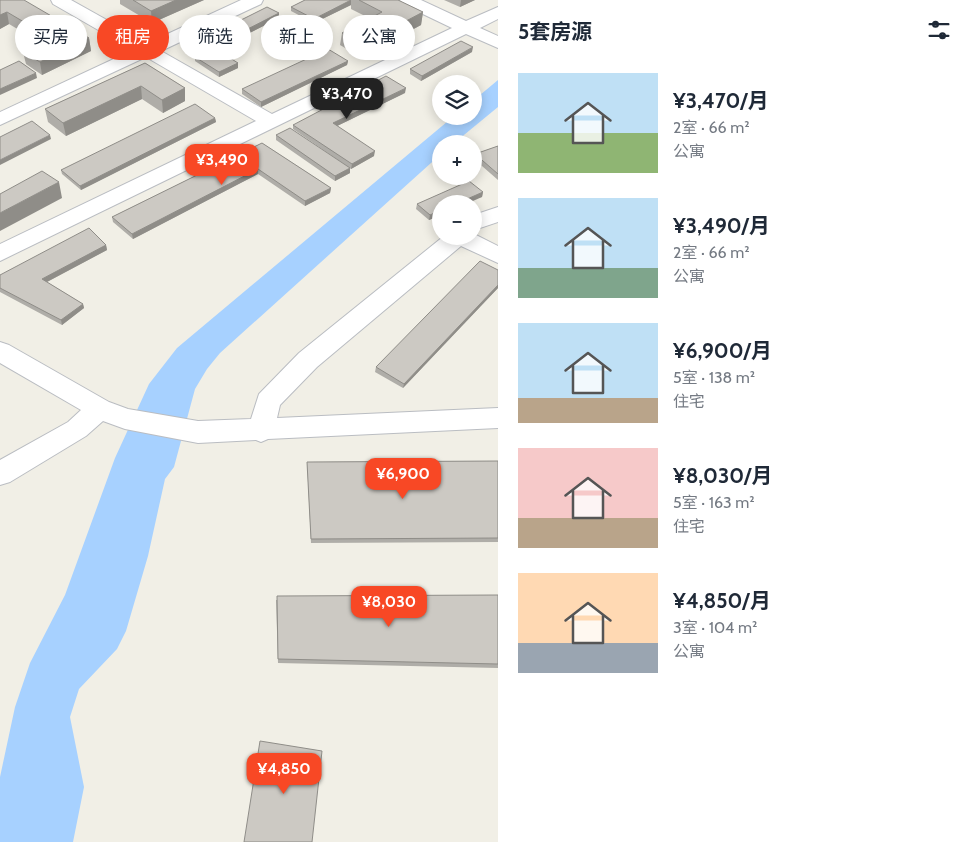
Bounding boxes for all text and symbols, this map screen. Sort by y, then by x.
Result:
chip: 买房 [15,15,87,60]
chip: 租房 [97,15,169,60]
chip: 筛选 [179,15,251,60]
chip: 新上 [261,15,333,60]
chip: 公寓 [343,15,415,60]
icon: filters [925,16,953,44]
text: 5套房源 [518,19,592,44]
map controls [432,75,482,245]
button: layers [432,75,482,125]
pin: ¥3,470 [306,78,388,120]
text: ¥3,470 [321,84,373,103]
text: ¥3,470/月 [673,88,769,113]
icon: home [558,93,618,153]
text: 2室 · 66 m² [673,118,750,137]
button: + [432,135,482,185]
text: 公寓 [673,142,705,161]
pin: ¥3,490 [181,144,263,186]
text: ¥3,490 [196,150,248,169]
button: − [432,195,482,245]
text: ¥3,490/月 [673,213,770,238]
icon: home [558,218,618,278]
text: 2室 · 66 m² [673,243,750,262]
text: 公寓 [673,267,705,286]
text: ¥6,900/月 [673,338,772,363]
icon: home [558,343,618,403]
text: 5室 · 138 m² [673,368,755,387]
text: 住宅 [673,392,705,411]
pin: ¥6,900 [362,458,444,500]
text: ¥8,030/月 [673,463,772,488]
text: ¥6,900 [376,464,430,483]
icon: home [558,468,618,528]
text: 5室 · 163 m² [673,493,755,512]
text: 住宅 [673,517,705,536]
pin: ¥8,030 [348,586,430,628]
text: ¥4,850/月 [673,588,771,613]
text: ¥8,030 [362,592,416,611]
icon: home [558,593,618,653]
text: 3室 · 104 m² [673,618,757,637]
text: 公寓 [673,642,705,661]
pin: ¥4,850 [243,752,325,795]
text: ¥4,850 [258,759,310,778]

